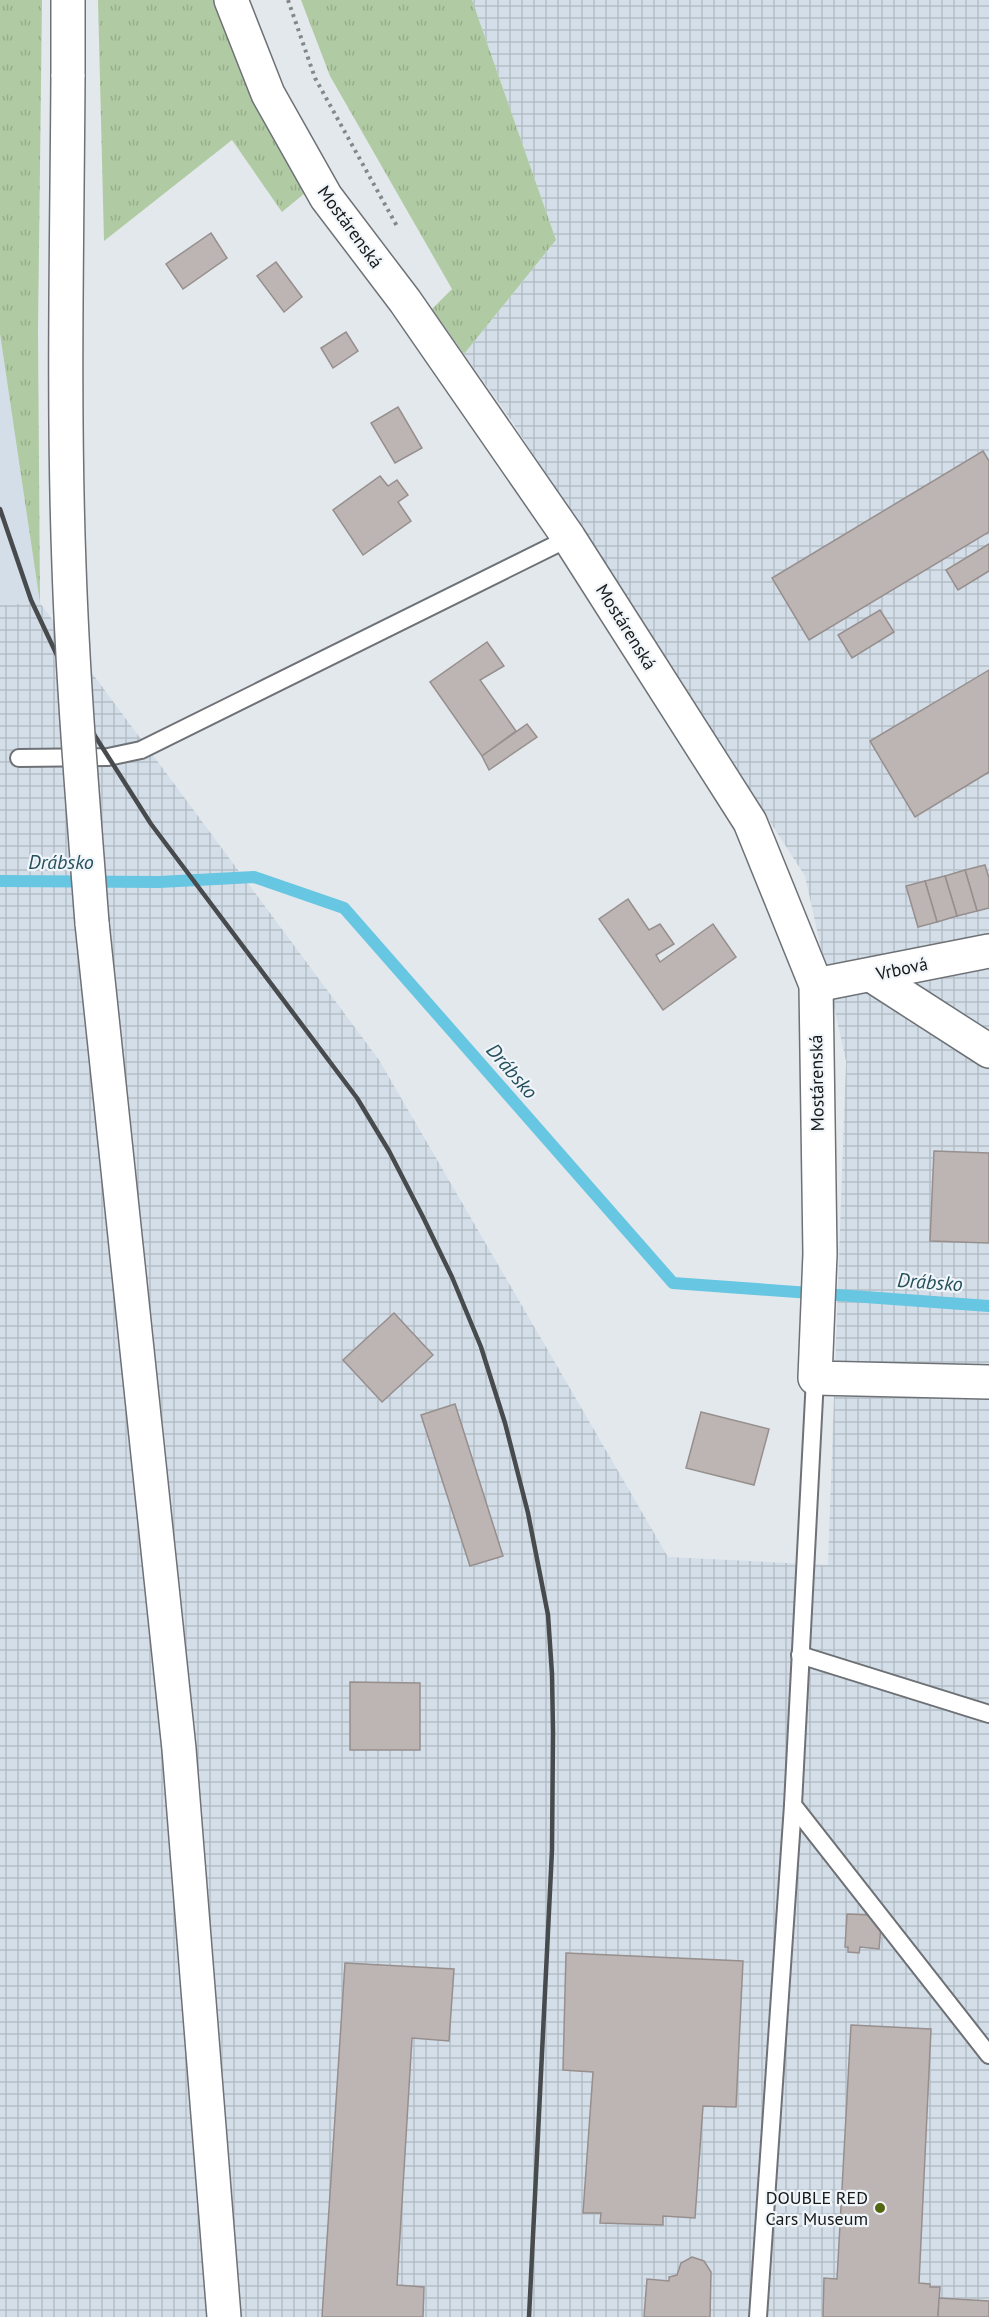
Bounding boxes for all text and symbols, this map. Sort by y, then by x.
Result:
street label: Mostárenská [313,181,388,273]
street label: Mostárenská [591,580,662,674]
water label: Drábsko [28,849,94,875]
street label: Vrbová [873,952,930,985]
street label: Mostárenská [804,1034,829,1132]
water label: Drábsko [481,1038,543,1104]
water label: Drábsko [896,1267,964,1297]
place label: DOUBLE RED Cars Museum [766,2186,868,2230]
marker: DOUBLE RED Cars Museum [873,2201,887,2215]

